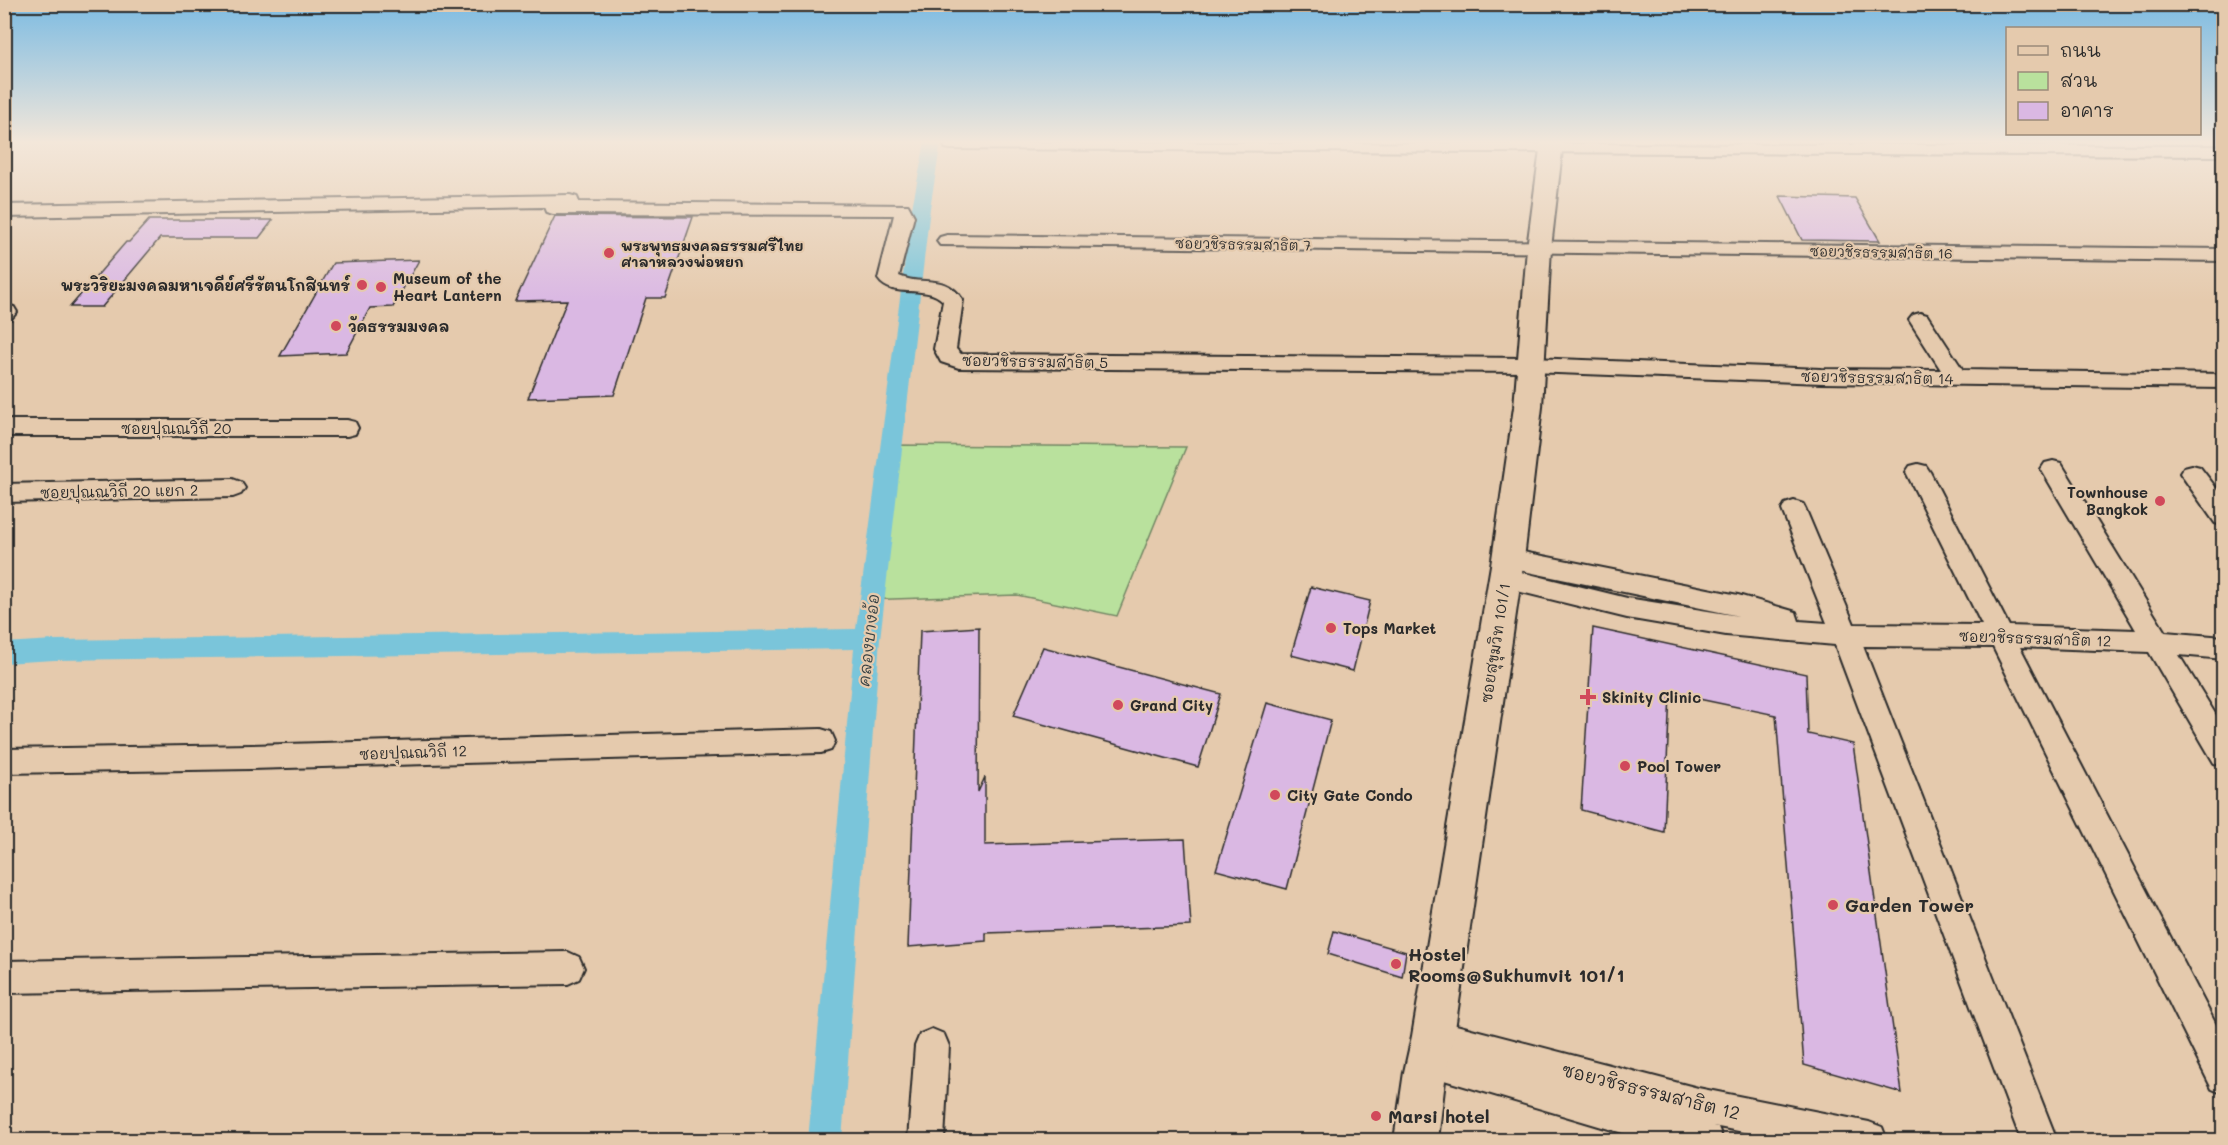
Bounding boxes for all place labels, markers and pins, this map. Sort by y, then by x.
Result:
place label: พระพุทธมงคลธรรมศรีไทย ศาลาหลวงพ่อหยก [621,236,804,271]
marker: พระพุทธมงคลธรรมศรีไทย ศาลาหลวงพ่อหยก [602,246,616,260]
place label: Museum of the Heart Lantern [393,268,502,305]
place label: พระวิริยะมงคลมหาเจดีย์ศรีรัตนโกสินทร์ [61,274,351,295]
marker: พระวิริยะมงคลมหาเจดีย์ศรีรัตนโกสินทร์ [355,278,369,292]
marker: Museum of the Heart Lantern [374,280,388,294]
place label: วัดธรรมมงคล [348,315,449,336]
marker: วัดธรรมมงคล [329,319,343,333]
place label: Townhouse Bangkok [2067,482,2148,519]
marker: Townhouse Bangkok [2153,494,2167,508]
place label: Tops Market [1343,618,1437,638]
marker: Tops Market [1324,621,1338,635]
place label: Skinity Clinic [1602,687,1701,707]
marker: Skinity Clinic [1579,688,1597,706]
place label: Grand City [1130,695,1213,715]
marker: Grand City [1111,698,1125,712]
place label: Pool Tower [1637,756,1721,776]
marker: Pool Tower [1618,759,1632,773]
place label: City Gate Condo [1287,785,1413,805]
marker: City Gate Condo [1268,788,1282,802]
place label: Garden Tower [1845,893,1974,917]
marker: Garden Tower [1826,898,1840,912]
place label: Hostel Rooms@Sukhumvit 101/1 [1408,942,1625,987]
marker: Hostel Rooms@Sukhumvit 101/1 [1389,957,1403,971]
place label: Marsi hotel [1388,1104,1490,1128]
marker: Marsi hotel [1369,1109,1383,1123]

